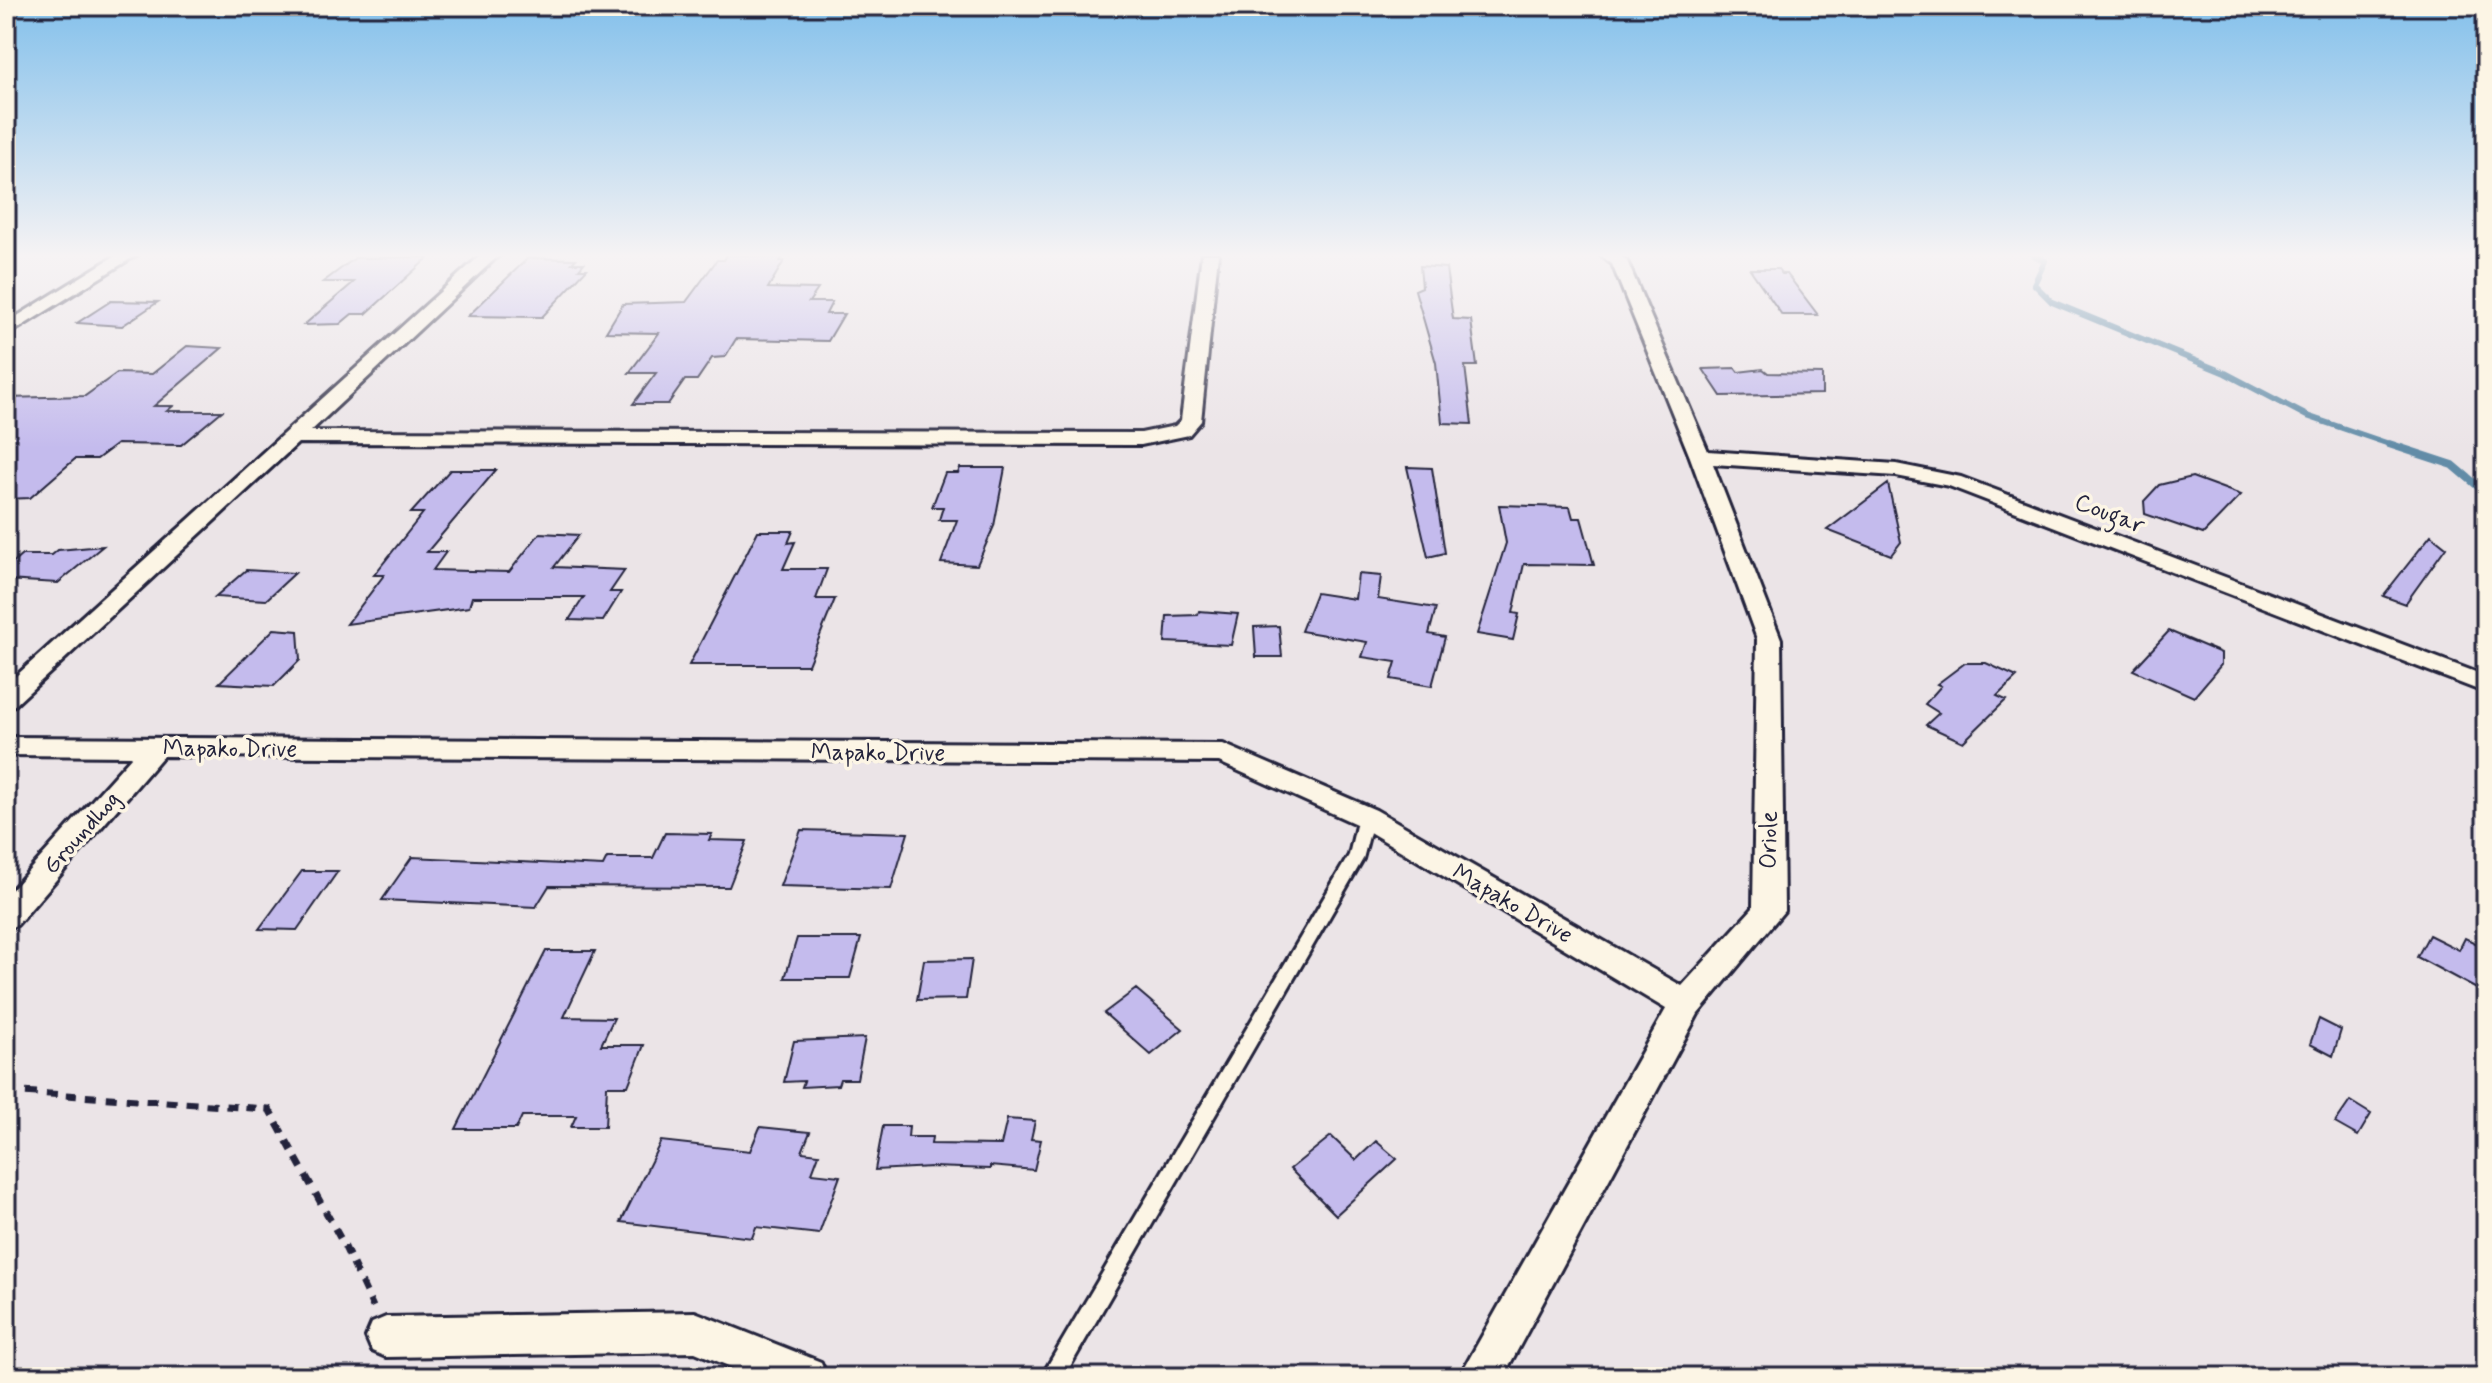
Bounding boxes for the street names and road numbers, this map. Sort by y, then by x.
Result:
street label: Cougar [2069,487,2150,545]
street label: Mapako Drive [163,734,297,765]
street label: Mapako Drive [811,738,945,769]
street label: Groundhog [36,785,128,881]
street label: Oriole [1754,811,1785,869]
street label: Mapako Drive [1446,857,1578,951]

